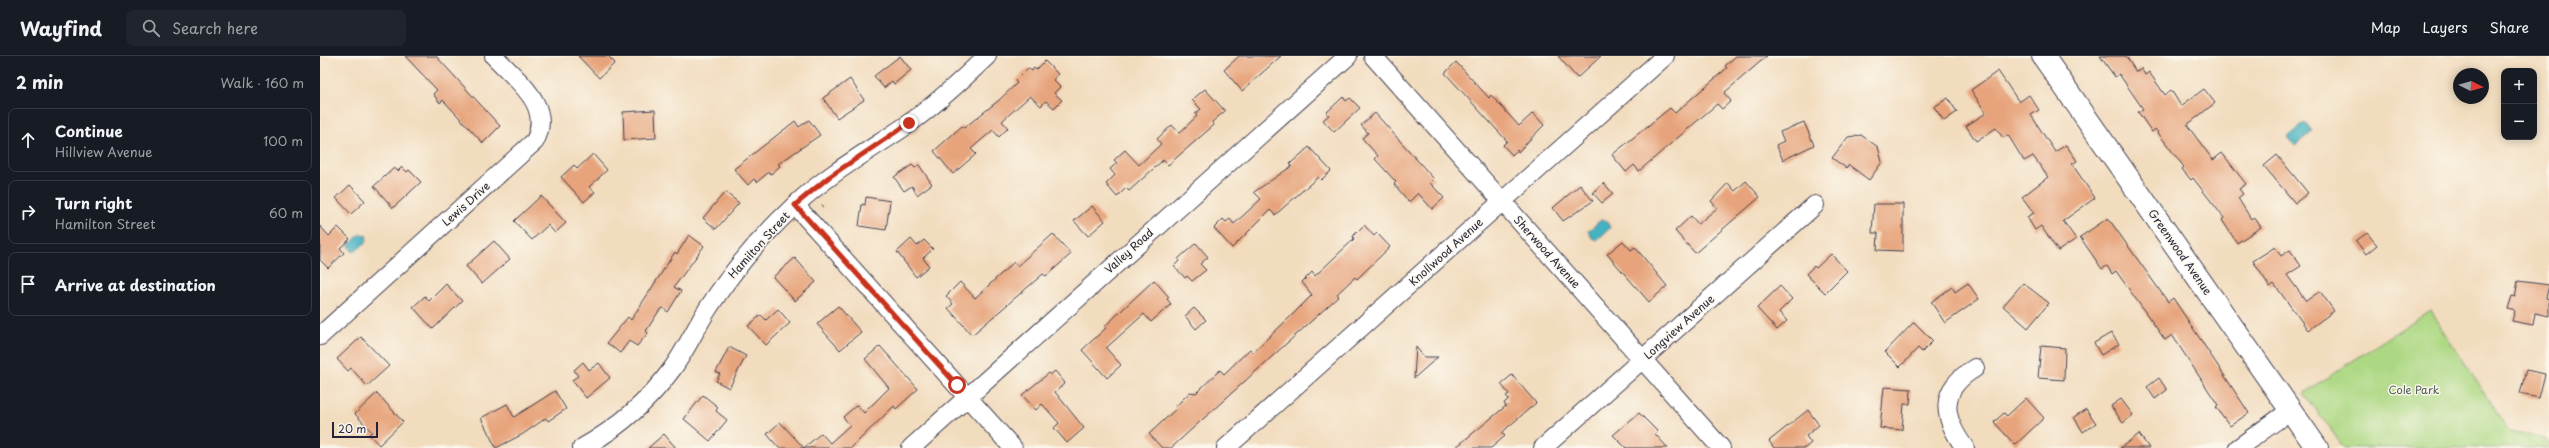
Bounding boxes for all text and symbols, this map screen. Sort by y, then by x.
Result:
search box [126,10,406,46]
text: Wayfind [20,14,102,42]
text: Search here [172,16,258,39]
icon: search [140,17,162,39]
text: Map [2371,17,2401,38]
text: Layers [2423,17,2468,38]
text: Share [2490,17,2529,38]
north arrow [2453,68,2489,104]
map controls [2501,68,2537,140]
button: + [2501,68,2537,104]
text: 2 min [16,69,63,95]
text: Walk · 160 m [221,73,304,92]
button: − [2501,104,2537,140]
route end [900,114,918,132]
text: Continue [55,119,123,142]
icon: ahead [17,129,39,151]
text: 100 m [263,131,303,150]
text: Hillview Avenue [55,142,153,161]
street label: Lewis Drive [438,177,494,230]
text: Turn right [55,191,132,214]
icon: right [17,201,39,223]
text: 60 m [269,203,303,222]
street label: Greenwood Avenue [2144,205,2216,298]
street label: Hamilton Street [724,207,794,282]
street label: Sherwood Avenue [1510,212,1585,292]
text: Hamilton Street [55,214,155,233]
street label: Knollwood Avenue [1405,214,1486,290]
street label: Valley Road [1100,224,1157,277]
icon: arrive [17,273,39,295]
text: Arrive at destination [55,273,216,296]
street label: Longview Avenue [1640,290,1718,363]
route start [948,376,966,394]
park label: Cole Park [2388,381,2440,398]
scale bar [332,420,378,439]
text: 20 m [338,420,366,437]

